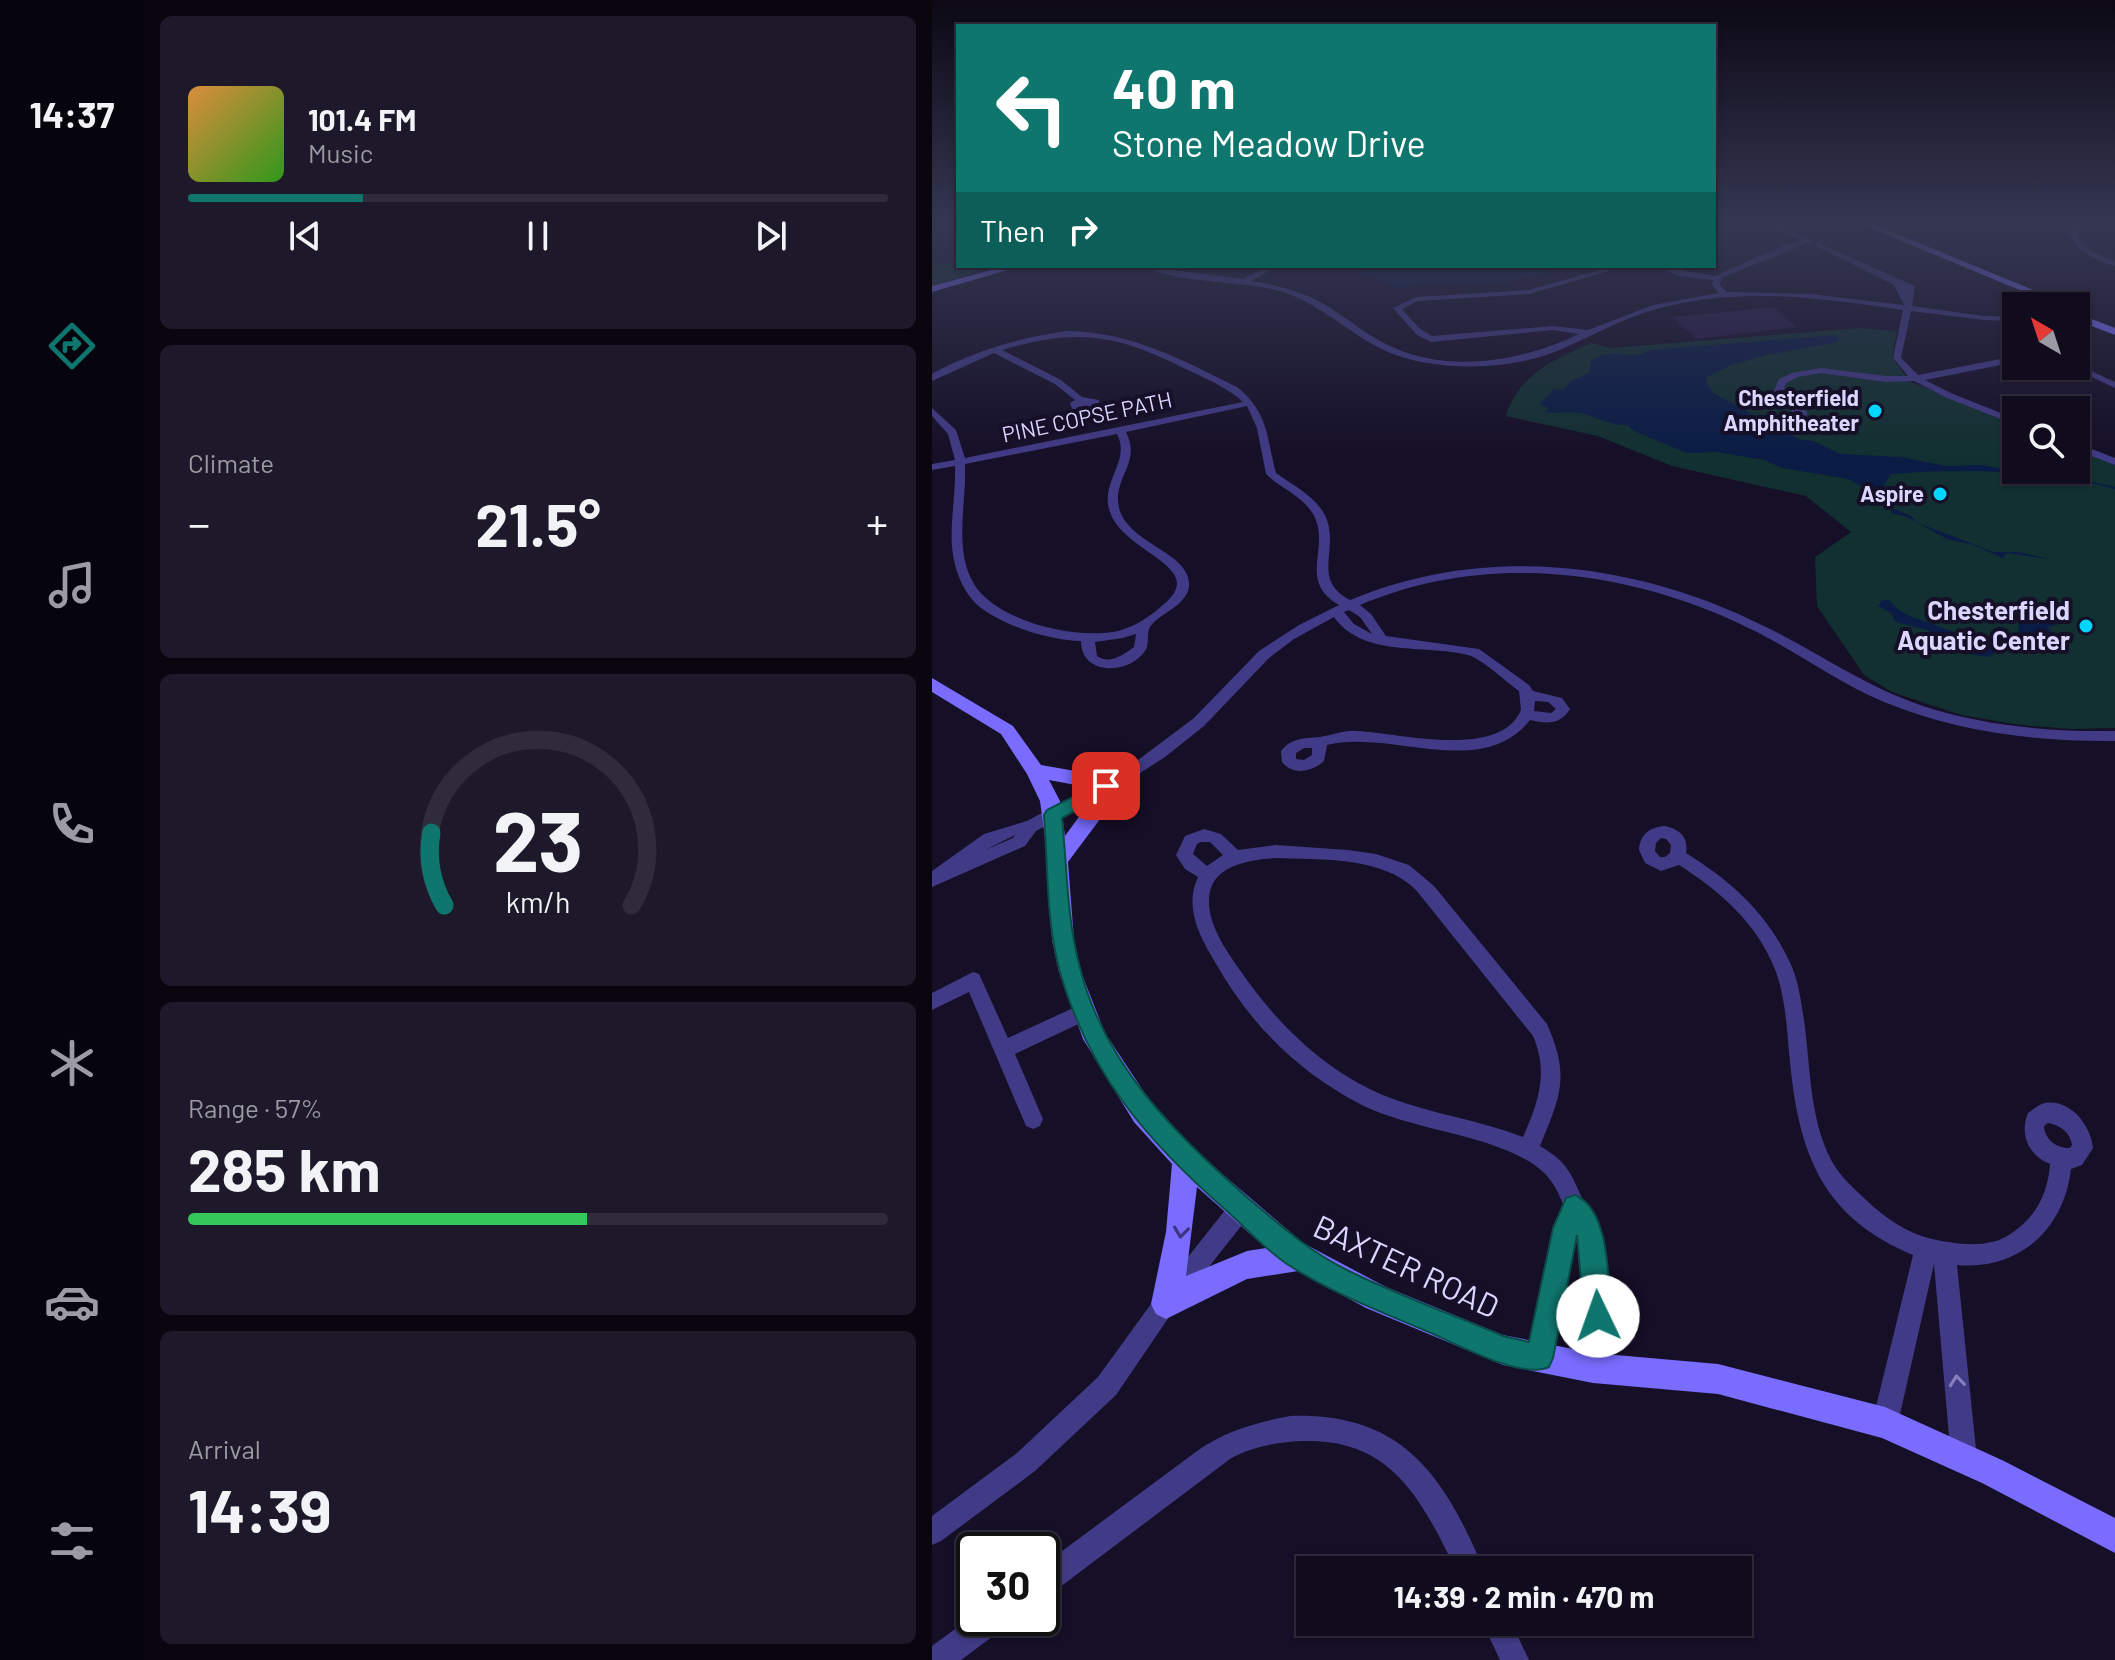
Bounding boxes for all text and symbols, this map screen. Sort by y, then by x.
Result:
text: 40 m [1112,53,1236,120]
icon: left [980,56,1084,160]
text: 14:37 [30,92,114,135]
text: 101.4 FM [308,101,417,137]
text: Stone Meadow Drive [1112,121,1426,164]
text: Music [308,137,373,168]
icon: right [1061,208,1105,252]
text: Then [980,212,1045,248]
icon: previous [283,214,327,258]
icon: pause [516,214,560,258]
icon: next [749,214,793,258]
north arrow [2002,292,2090,380]
map controls [2002,292,2090,484]
icon: directions [44,318,100,374]
place label: Chesterfield Amphitheater [1724,384,1860,435]
street label: PINE COPSE PATH [999,385,1174,447]
button: search [2002,396,2090,484]
marker: Chesterfield Amphitheater [1866,402,1884,420]
text: Climate [188,447,274,478]
place label: Aspire [1860,480,1924,506]
marker: Aspire [1931,485,1949,503]
text: 21.5° [475,487,601,559]
text: − [188,496,210,549]
text: + [866,496,888,549]
icon: music [44,557,100,613]
place label: Chesterfield Aquatic Center [1897,594,2070,655]
marker: Chesterfield Aquatic Center [2077,617,2095,635]
pin [1072,752,1140,820]
icon: arrive [1084,764,1128,808]
text: 23 [493,789,583,889]
icon: phone [44,796,100,852]
text: km/h [506,884,570,919]
icon: climate [44,1035,100,1091]
text: Range · 57% [188,1092,323,1123]
text: 285 km [188,1132,380,1204]
street label: BAXTER ROAD [1308,1206,1505,1325]
one-way arrow [1173,1226,1190,1239]
icon: car [44,1274,100,1330]
position arrow [1556,1274,1640,1358]
one-way arrow [1948,1374,1965,1387]
text: Arrival [188,1433,261,1464]
text: 14:39 [188,1473,332,1545]
icon: filters [44,1513,100,1569]
speed limit sign: 30 [956,1532,1060,1636]
text: 14:39 · 2 min · 470 m [1394,1578,1654,1614]

